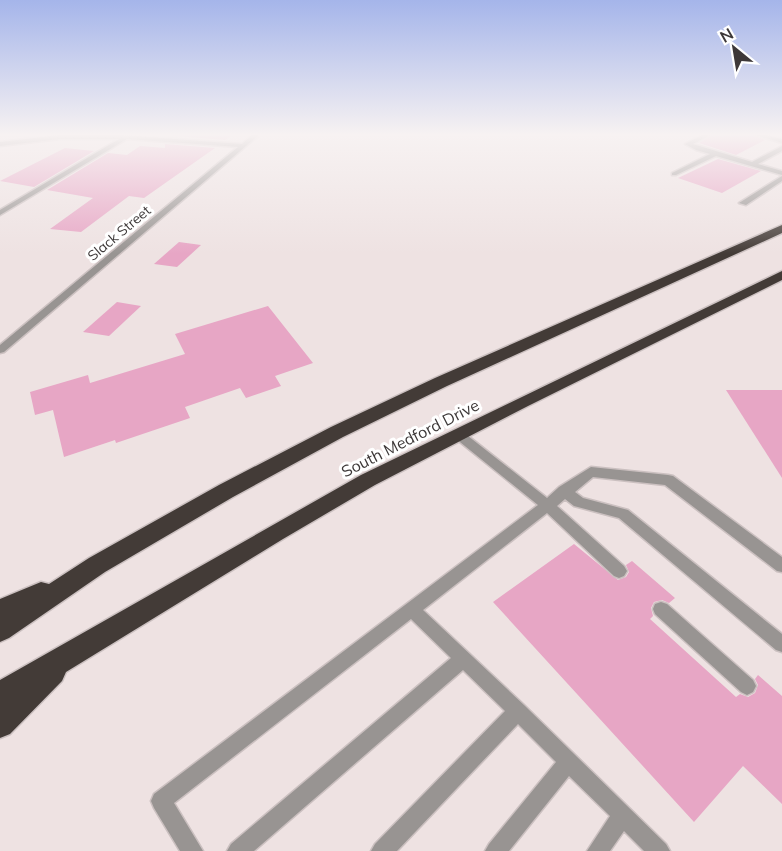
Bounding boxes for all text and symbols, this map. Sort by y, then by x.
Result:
north arrow [704,18,764,78]
text: N [716,23,737,47]
street label: Slack Street [84,201,154,265]
street label: South Medford Drive [338,395,482,481]

